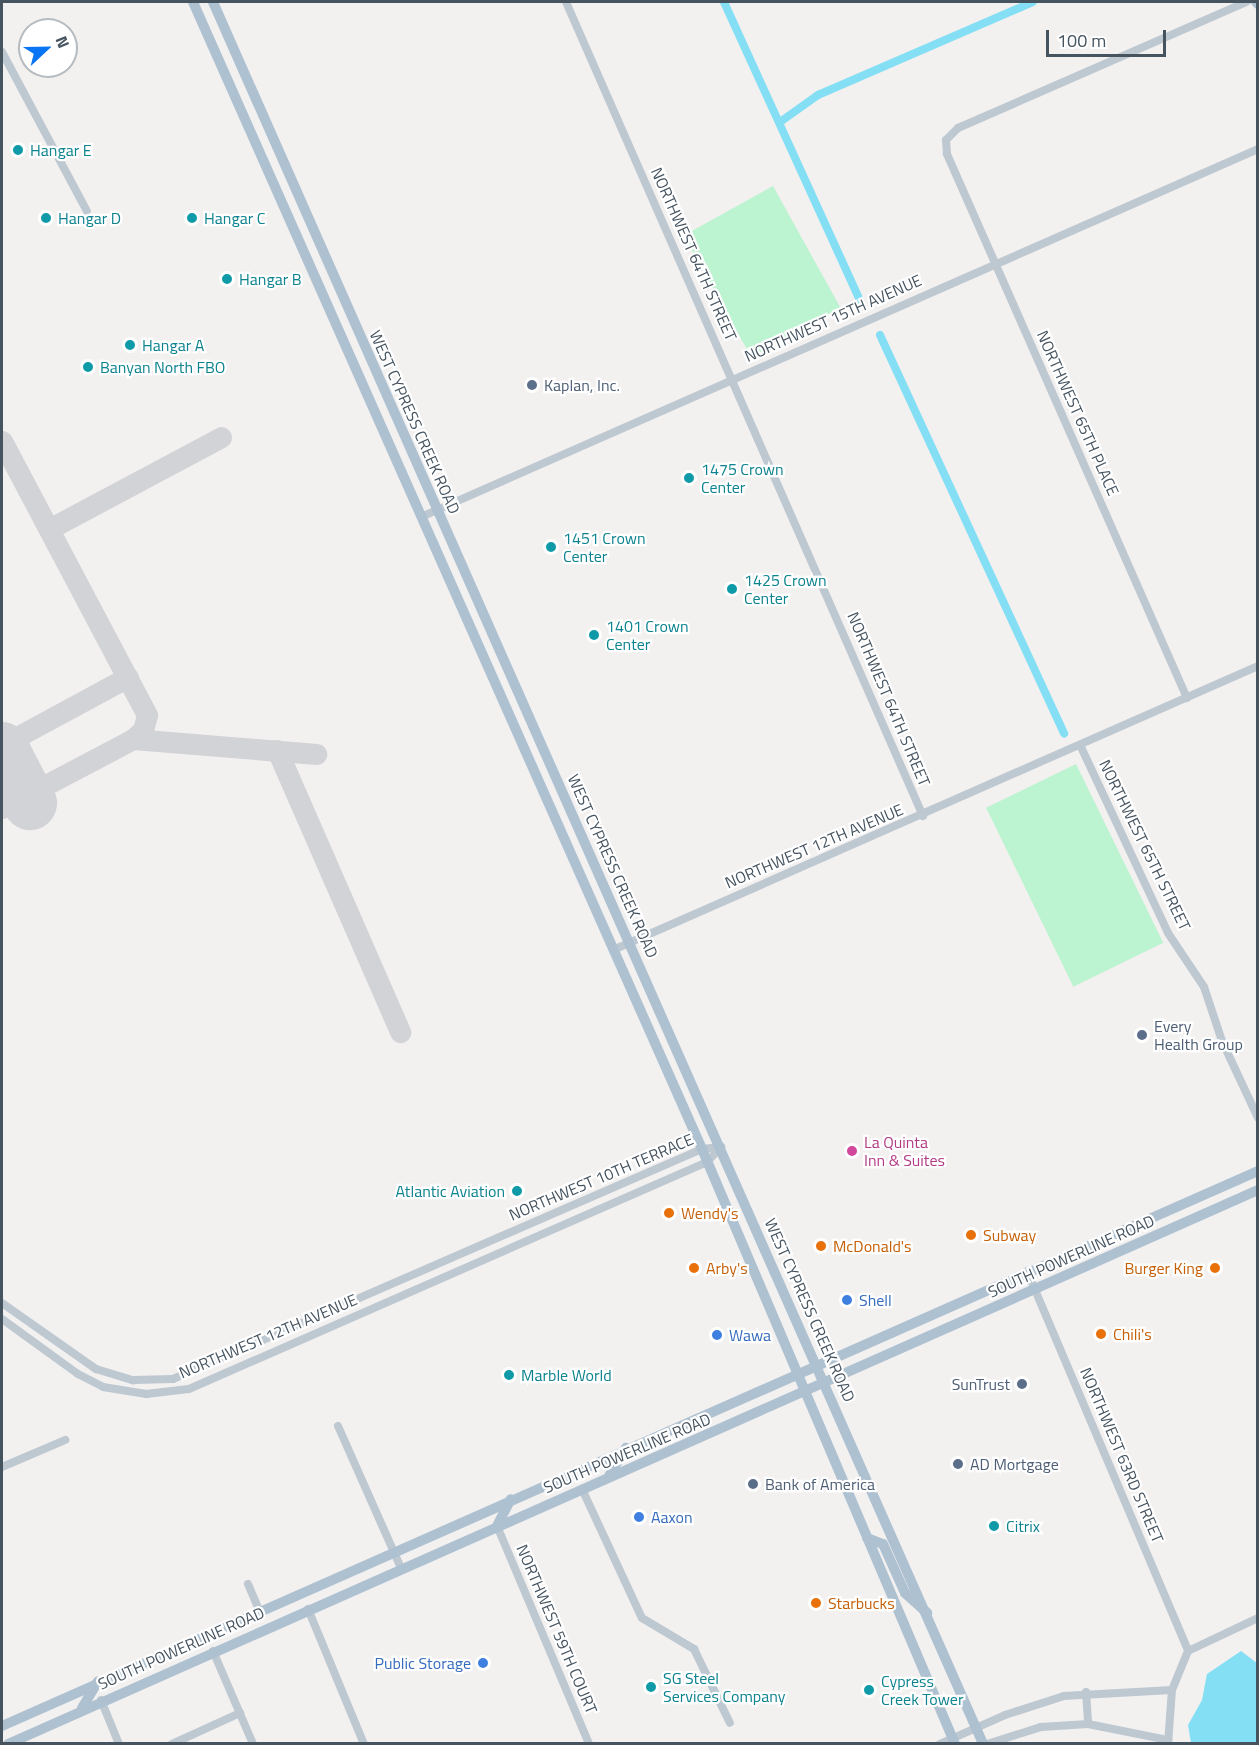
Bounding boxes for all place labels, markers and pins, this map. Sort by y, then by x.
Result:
place label: Hangar E [30,140,92,160]
marker: Hangar E [11,143,25,157]
place label: Hangar D [58,208,121,228]
place label: Hangar C [204,208,265,228]
marker: Hangar D [39,211,53,225]
marker: Hangar C [185,211,199,225]
place label: Hangar B [239,269,302,289]
marker: Hangar B [220,272,234,286]
place label: Hangar A [142,335,204,355]
marker: Hangar A [123,338,137,352]
place label: Banyan North FBO [100,357,225,377]
marker: Banyan North FBO [81,360,95,374]
place label: Kaplan, Inc. [544,375,620,395]
marker: Kaplan, Inc. [525,378,539,392]
place label: 1475 Crown Center [701,459,784,497]
marker: 1475 Crown Center [682,471,696,485]
place label: 1451 Crown Center [563,528,646,566]
marker: 1451 Crown Center [544,540,558,554]
place label: 1425 Crown Center [744,570,827,608]
marker: 1425 Crown Center [725,582,739,596]
place label: 1401 Crown Center [606,616,689,654]
marker: 1401 Crown Center [587,628,601,642]
place label: Every Health Group [1154,1016,1243,1054]
marker: Every Health Group [1135,1028,1149,1042]
place label: La Quinta Inn & Suites [864,1132,945,1170]
marker: La Quinta Inn & Suites [845,1144,859,1158]
place label: Atlantic Aviation [396,1181,505,1201]
marker: Atlantic Aviation [510,1184,524,1198]
place label: Wendy's [681,1203,738,1223]
marker: Wendy's [662,1206,676,1220]
place label: Subway [983,1225,1036,1245]
marker: Subway [964,1228,978,1242]
place label: McDonald's [833,1236,912,1256]
marker: McDonald's [814,1239,828,1253]
place label: Arby's [706,1258,748,1278]
place label: Burger King [1124,1258,1203,1278]
marker: Arby's [687,1261,701,1275]
marker: Burger King [1208,1261,1222,1275]
place label: Shell [859,1290,892,1310]
marker: Shell [840,1293,854,1307]
place label: Chili's [1113,1324,1152,1344]
place label: Wawa [729,1325,771,1345]
marker: Chili's [1094,1327,1108,1341]
marker: Wawa [710,1328,724,1342]
place label: Marble World [521,1365,612,1385]
marker: Marble World [502,1368,516,1382]
place label: SunTrust [952,1374,1010,1394]
marker: SunTrust [1015,1377,1029,1391]
place label: AD Mortgage [970,1454,1059,1474]
marker: AD Mortgage [951,1457,965,1471]
place label: Bank of America [765,1474,875,1494]
marker: Bank of America [746,1477,760,1491]
place label: Aaxon [651,1507,693,1527]
marker: Aaxon [632,1510,646,1524]
place label: Citrix [1006,1516,1040,1536]
marker: Citrix [987,1519,1001,1533]
place label: Starbucks [828,1593,895,1613]
marker: Starbucks [809,1596,823,1610]
place label: Public Storage [374,1653,471,1673]
marker: Public Storage [476,1656,490,1670]
place label: SG Steel Services Company [663,1668,785,1706]
place label: Cypress Creek Tower [881,1671,963,1709]
marker: SG Steel Services Company [644,1680,658,1694]
marker: Cypress Creek Tower [862,1683,876,1697]

